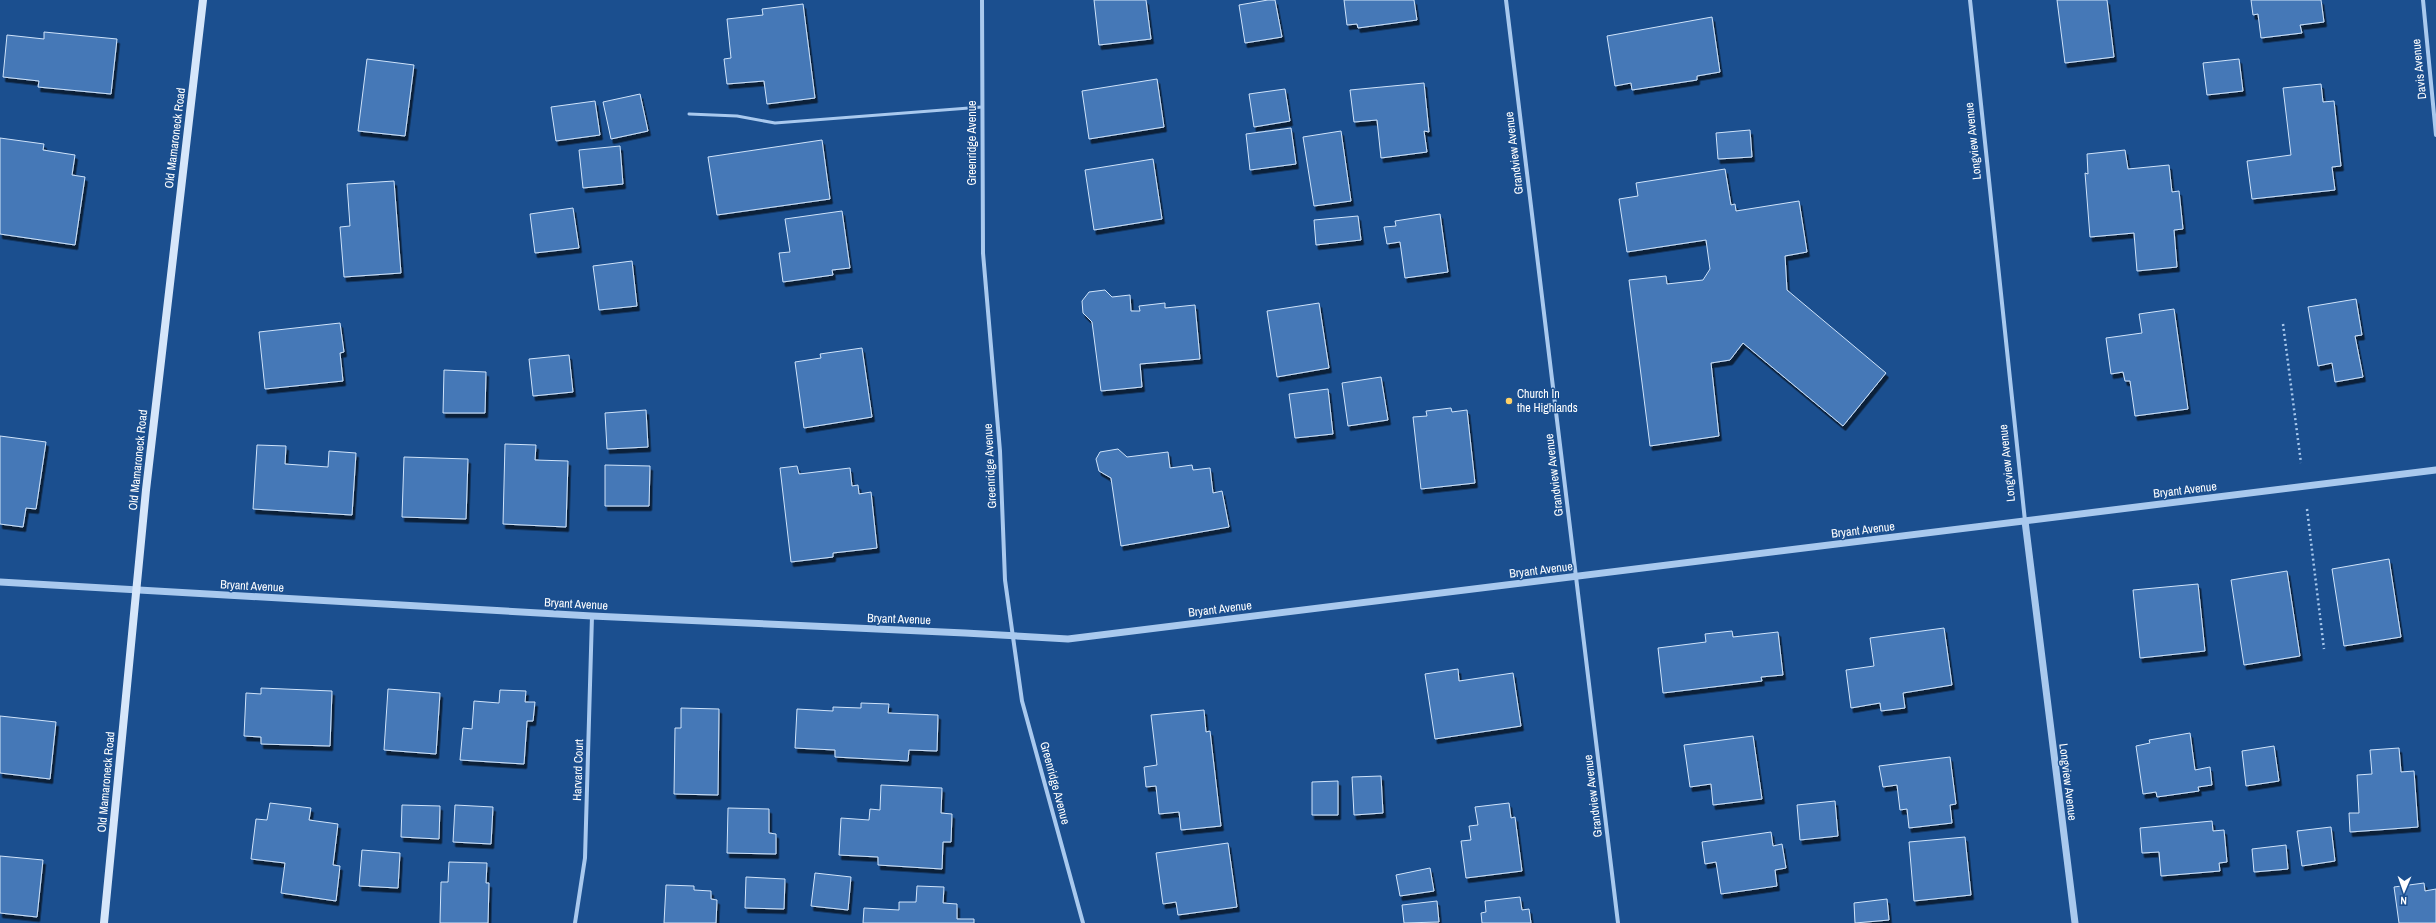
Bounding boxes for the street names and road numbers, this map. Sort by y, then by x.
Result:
street label: Davis Avenue [2408,38,2430,100]
street label: Old Mamaroneck Road [161,87,189,189]
street label: Greenridge Avenue [964,100,980,186]
street label: Longview Avenue [1961,102,1985,180]
street label: Grandview Avenue [1501,111,1527,195]
street label: Old Mamaroneck Road [125,409,151,511]
street label: Greenridge Avenue [980,423,1000,509]
street label: Longview Avenue [1995,424,2019,502]
street label: Grandview Avenue [1541,433,1567,517]
street label: Bryant Avenue [2152,478,2218,502]
street label: Bryant Avenue [1830,518,1896,542]
street label: Bryant Avenue [1508,558,1574,582]
street label: Bryant Avenue [220,576,284,596]
street label: Bryant Avenue [544,594,608,614]
street label: Bryant Avenue [1187,597,1253,621]
street label: Bryant Avenue [867,610,931,628]
street label: Old Mamaroneck Road [94,731,118,833]
street label: Harvard Court [569,739,587,801]
street label: Greenridge Avenue [1036,740,1074,826]
street label: Longview Avenue [2055,743,2081,821]
street label: Grandview Avenue [1580,754,1606,838]

